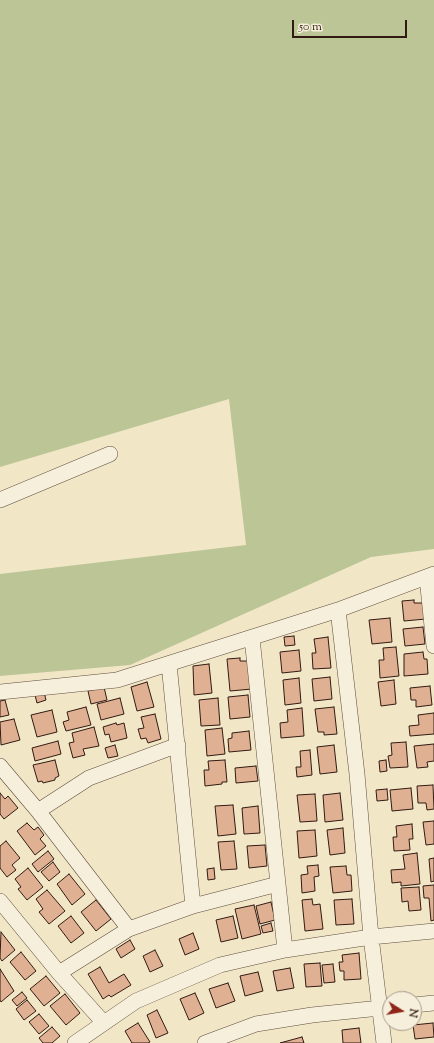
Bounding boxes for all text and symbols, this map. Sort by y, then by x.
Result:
scale bar [294,12,409,38]
text: 50 m [299,18,322,36]
north arrow [382,991,422,1031]
text: N [404,1007,421,1019]

